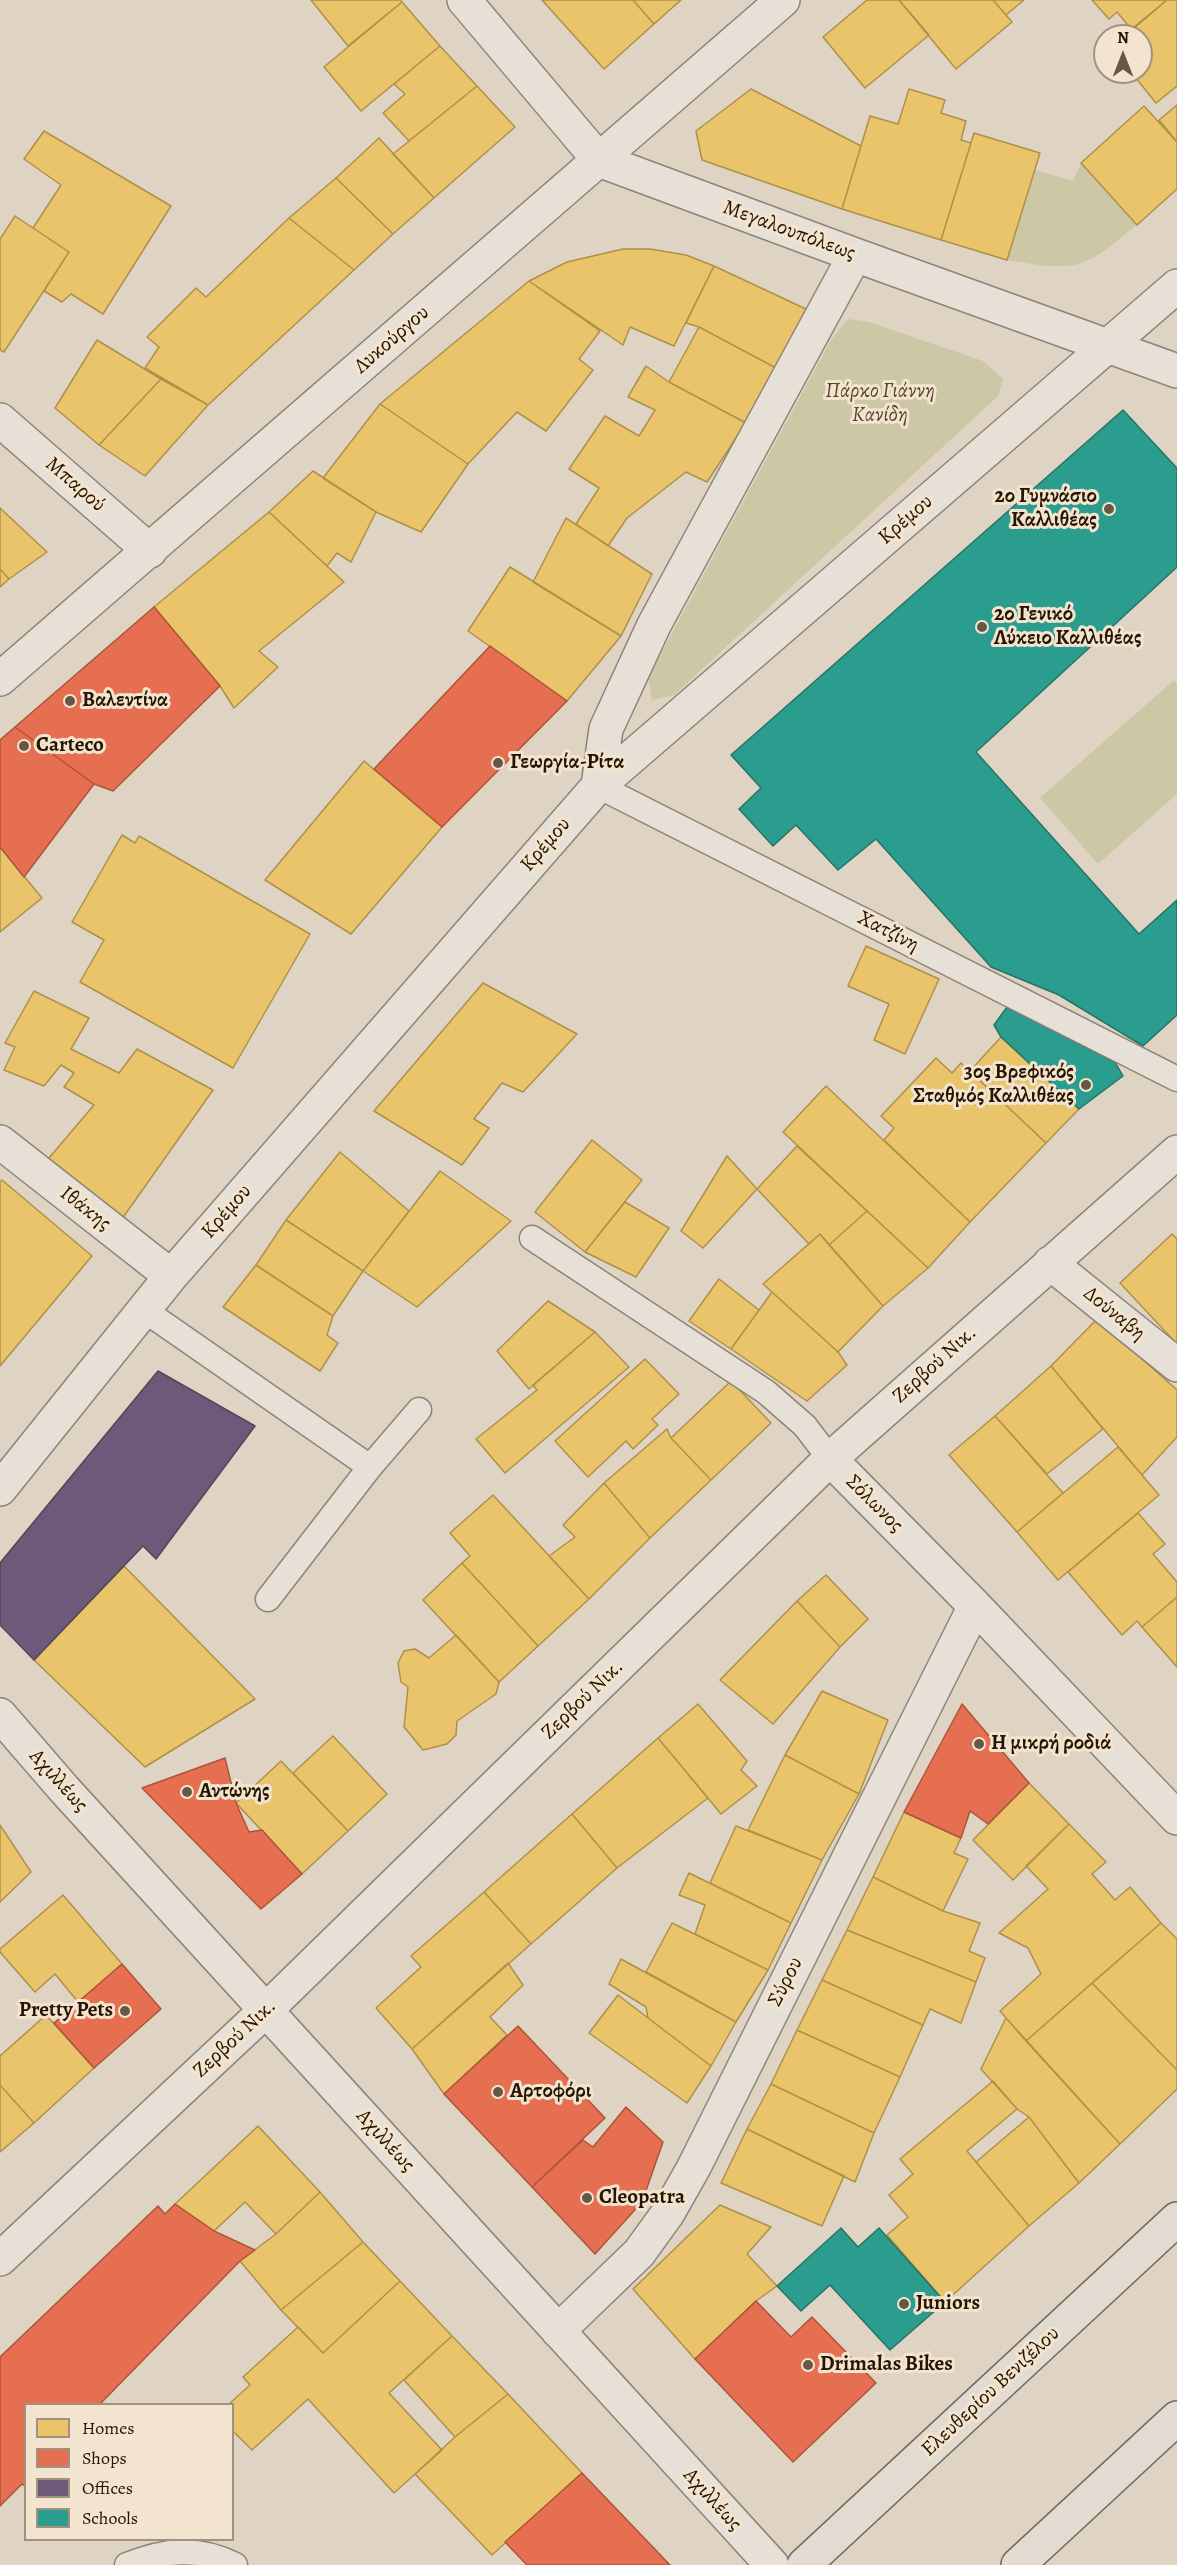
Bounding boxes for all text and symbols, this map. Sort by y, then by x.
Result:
north arrow [1093,24,1153,84]
text: N [1117,27,1129,49]
street label: Μεγαλουπόλεως [719,195,859,267]
street label: Λυκούργου [349,301,435,379]
park label: Πάρκο Γιάννη Κανίδη [825,379,935,429]
street label: Μπαρού [40,452,110,518]
place label: 2ο Γυμνάσιο Καλλιθέας [995,484,1097,534]
street label: Κρέμου [874,490,938,550]
marker: 2ο Γυμνάσιο Καλλιθέας [1102,502,1116,516]
place label: 2ο Γενικό Λύκειο Καλλιθέας [994,602,1142,652]
marker: 2ο Γενικό Λύκειο Καλλιθέας [975,620,989,634]
place label: Βαλεντίνα [82,688,168,714]
marker: Βαλεντίνα [63,694,77,708]
place label: Carteco [36,733,104,759]
marker: Carteco [17,739,31,753]
place label: Γεωργία-Ρίτα [510,750,624,776]
marker: Γεωργία-Ρίτα [491,756,505,770]
street label: Κρέμου [516,813,576,877]
street label: Χατζίνη [853,906,923,958]
place label: 3ος Βρεφικός Σταθμός Καλλιθέας [913,1060,1074,1110]
marker: 3ος Βρεφικός Σταθμός Καλλιθέας [1079,1078,1093,1092]
street label: Κρέμου [197,1180,257,1244]
street label: Ιθάκης [54,1181,116,1237]
street label: Δούναβη [1078,1281,1150,1347]
street label: Ζερβού Νικ. [888,1321,982,1409]
street label: Σόλωνος [840,1470,908,1538]
street label: Ζερβού Νικ. [537,1655,629,1745]
place label: Η μικρή ροδιά [991,1731,1111,1757]
marker: Η μικρή ροδιά [972,1737,986,1751]
street label: Αχιλλέως [23,1744,93,1818]
place label: Αντώνης [199,1779,270,1805]
marker: Αντώνης [180,1785,194,1799]
street label: Σύρου [763,1953,809,2011]
street label: Ζερβού Νικ. [188,1994,282,2084]
place label: Pretty Pets [19,1998,113,2024]
marker: Pretty Pets [118,2004,132,2018]
place label: Αρτοφόρι [510,2079,591,2105]
marker: Αρτοφόρι [491,2085,505,2099]
street label: Αχιλλέως [350,2104,420,2178]
place label: Cleopatra [599,2185,685,2211]
marker: Cleopatra [580,2191,594,2205]
place label: Juniors [916,2291,980,2317]
marker: Juniors [897,2297,911,2311]
street label: Ελευθερίου Βενιζέλου [917,2322,1065,2462]
place label: Drimalas Bikes [820,2352,953,2378]
marker: Drimalas Bikes [801,2358,815,2372]
legend [24,2403,234,2541]
text: Homes [82,2416,134,2440]
text: Shops [82,2446,127,2470]
street label: Αχιλλέως [677,2463,747,2537]
text: Offices [82,2476,133,2500]
text: Schools [82,2506,138,2530]

